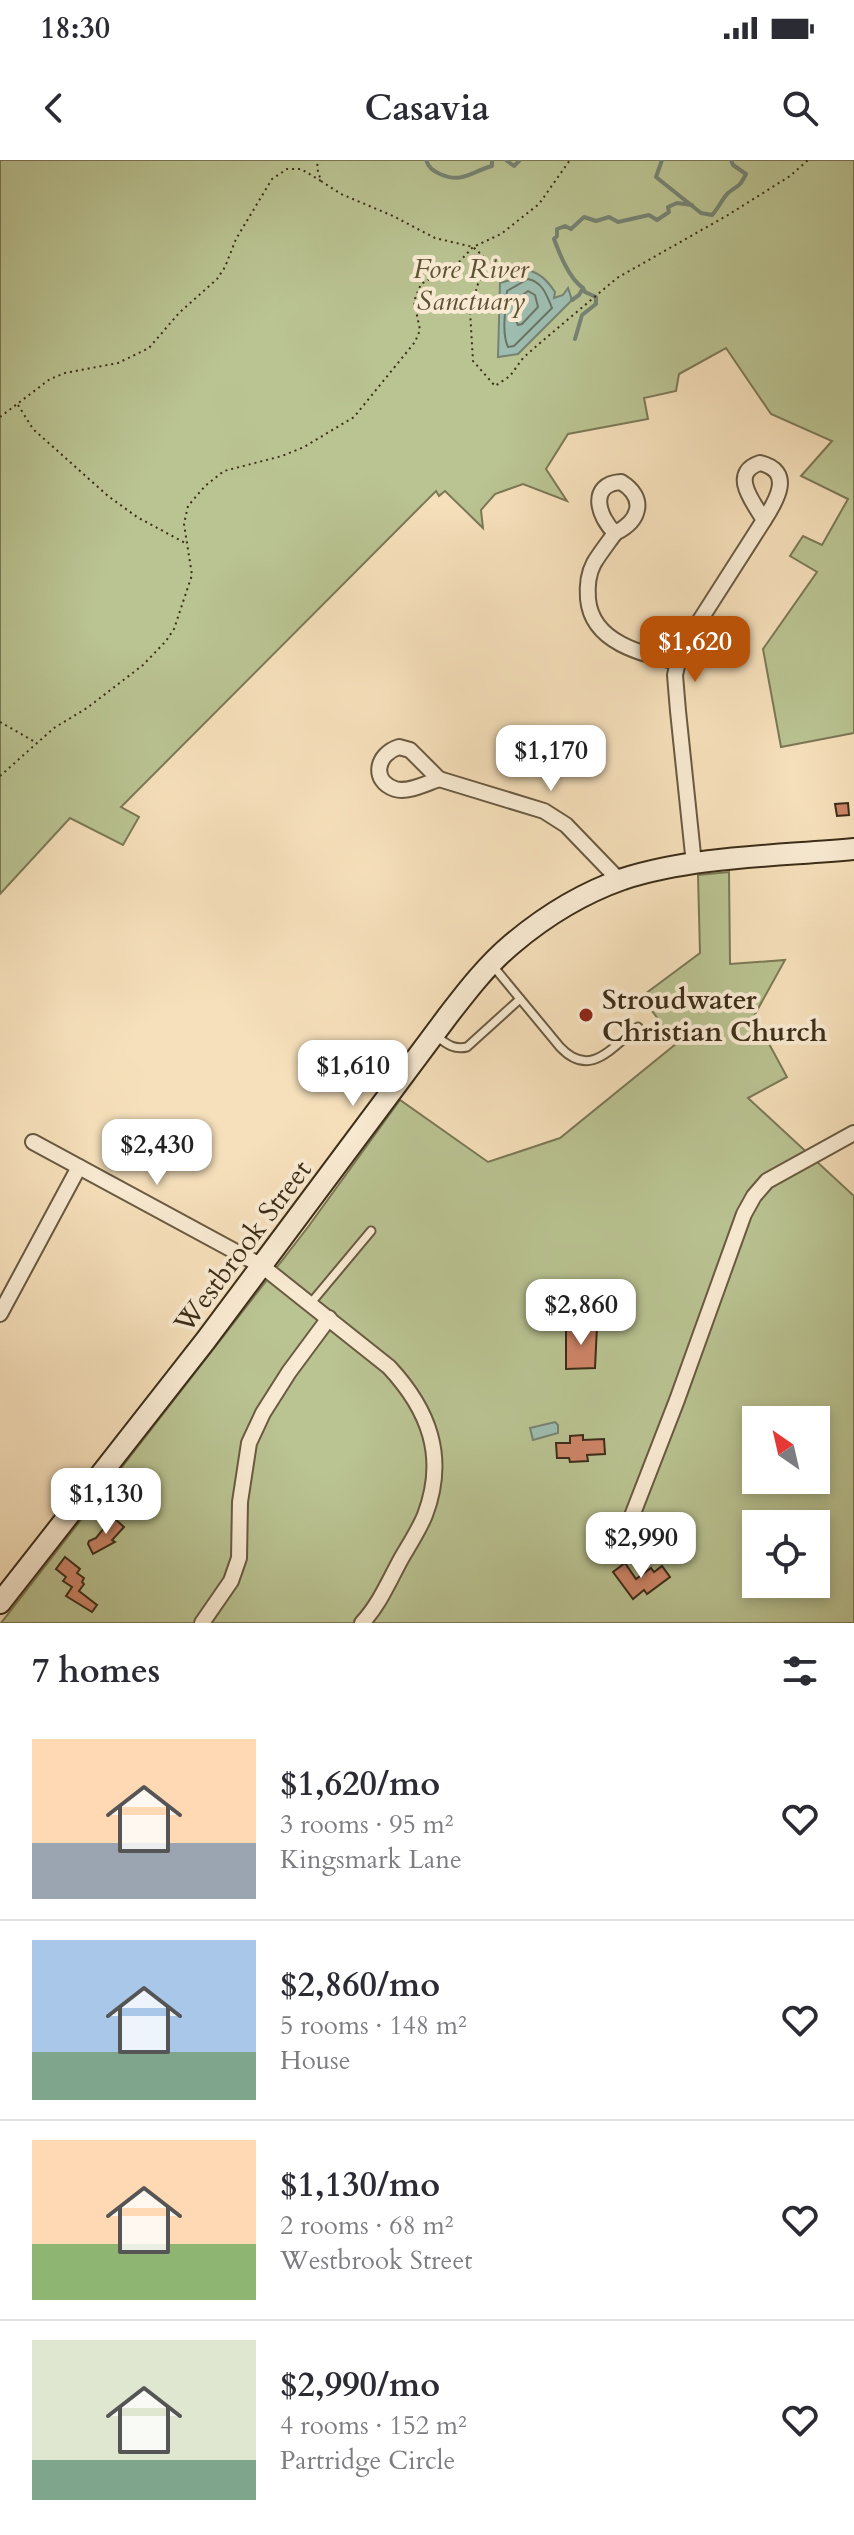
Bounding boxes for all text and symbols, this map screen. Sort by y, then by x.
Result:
text: 18:30 [40,8,110,49]
text: Casavia [364,84,490,133]
icon: back [32,86,76,130]
icon: search [778,86,822,130]
park label: Fore River Sanctuary [413,250,530,320]
pin: $1,620 [630,616,760,684]
text: $1,620 [658,624,732,659]
pin: $1,170 [486,725,616,793]
text: $1,170 [514,733,588,768]
place label: Stroudwater Christian Church [602,981,828,1051]
marker: Stroudwater Christian Church [577,1006,595,1024]
pin: $1,610 [288,1040,418,1108]
text: $1,610 [316,1048,390,1083]
pin: $2,430 [92,1119,222,1187]
text: $2,430 [120,1127,194,1162]
street label: Westbrook Street [165,1152,320,1342]
pin: $2,860 [516,1279,646,1347]
text: $2,860 [544,1287,618,1322]
north arrow [742,1406,830,1494]
map controls [742,1406,830,1598]
pin: $1,130 [41,1468,171,1536]
text: $1,130 [69,1476,143,1511]
button: locate [742,1510,830,1598]
pin: $2,990 [576,1512,706,1580]
text: $2,990 [604,1520,678,1555]
text: 7 homes [32,1648,160,1694]
icon: filters [778,1649,822,1693]
text: $1,620/mo [280,1761,440,1807]
icon: home [96,1771,192,1867]
icon: heart [778,1797,822,1841]
text: 3 rooms · 95 m² [280,1807,453,1842]
text: Kingsmark Lane [280,1842,462,1877]
text: $2,860/mo [280,1962,440,2008]
icon: home [96,1972,192,2068]
icon: heart [778,1998,822,2042]
text: 5 rooms · 148 m² [280,2008,467,2043]
text: House [280,2043,351,2078]
text: $1,130/mo [280,2162,440,2208]
icon: home [96,2172,192,2268]
icon: heart [778,2198,822,2242]
text: 2 rooms · 68 m² [280,2208,453,2243]
text: Westbrook Street [280,2243,472,2278]
text: $2,990/mo [280,2362,440,2408]
icon: home [96,2372,192,2468]
icon: heart [778,2398,822,2442]
text: 4 rooms · 152 m² [280,2408,467,2443]
text: Partridge Circle [280,2443,455,2478]

